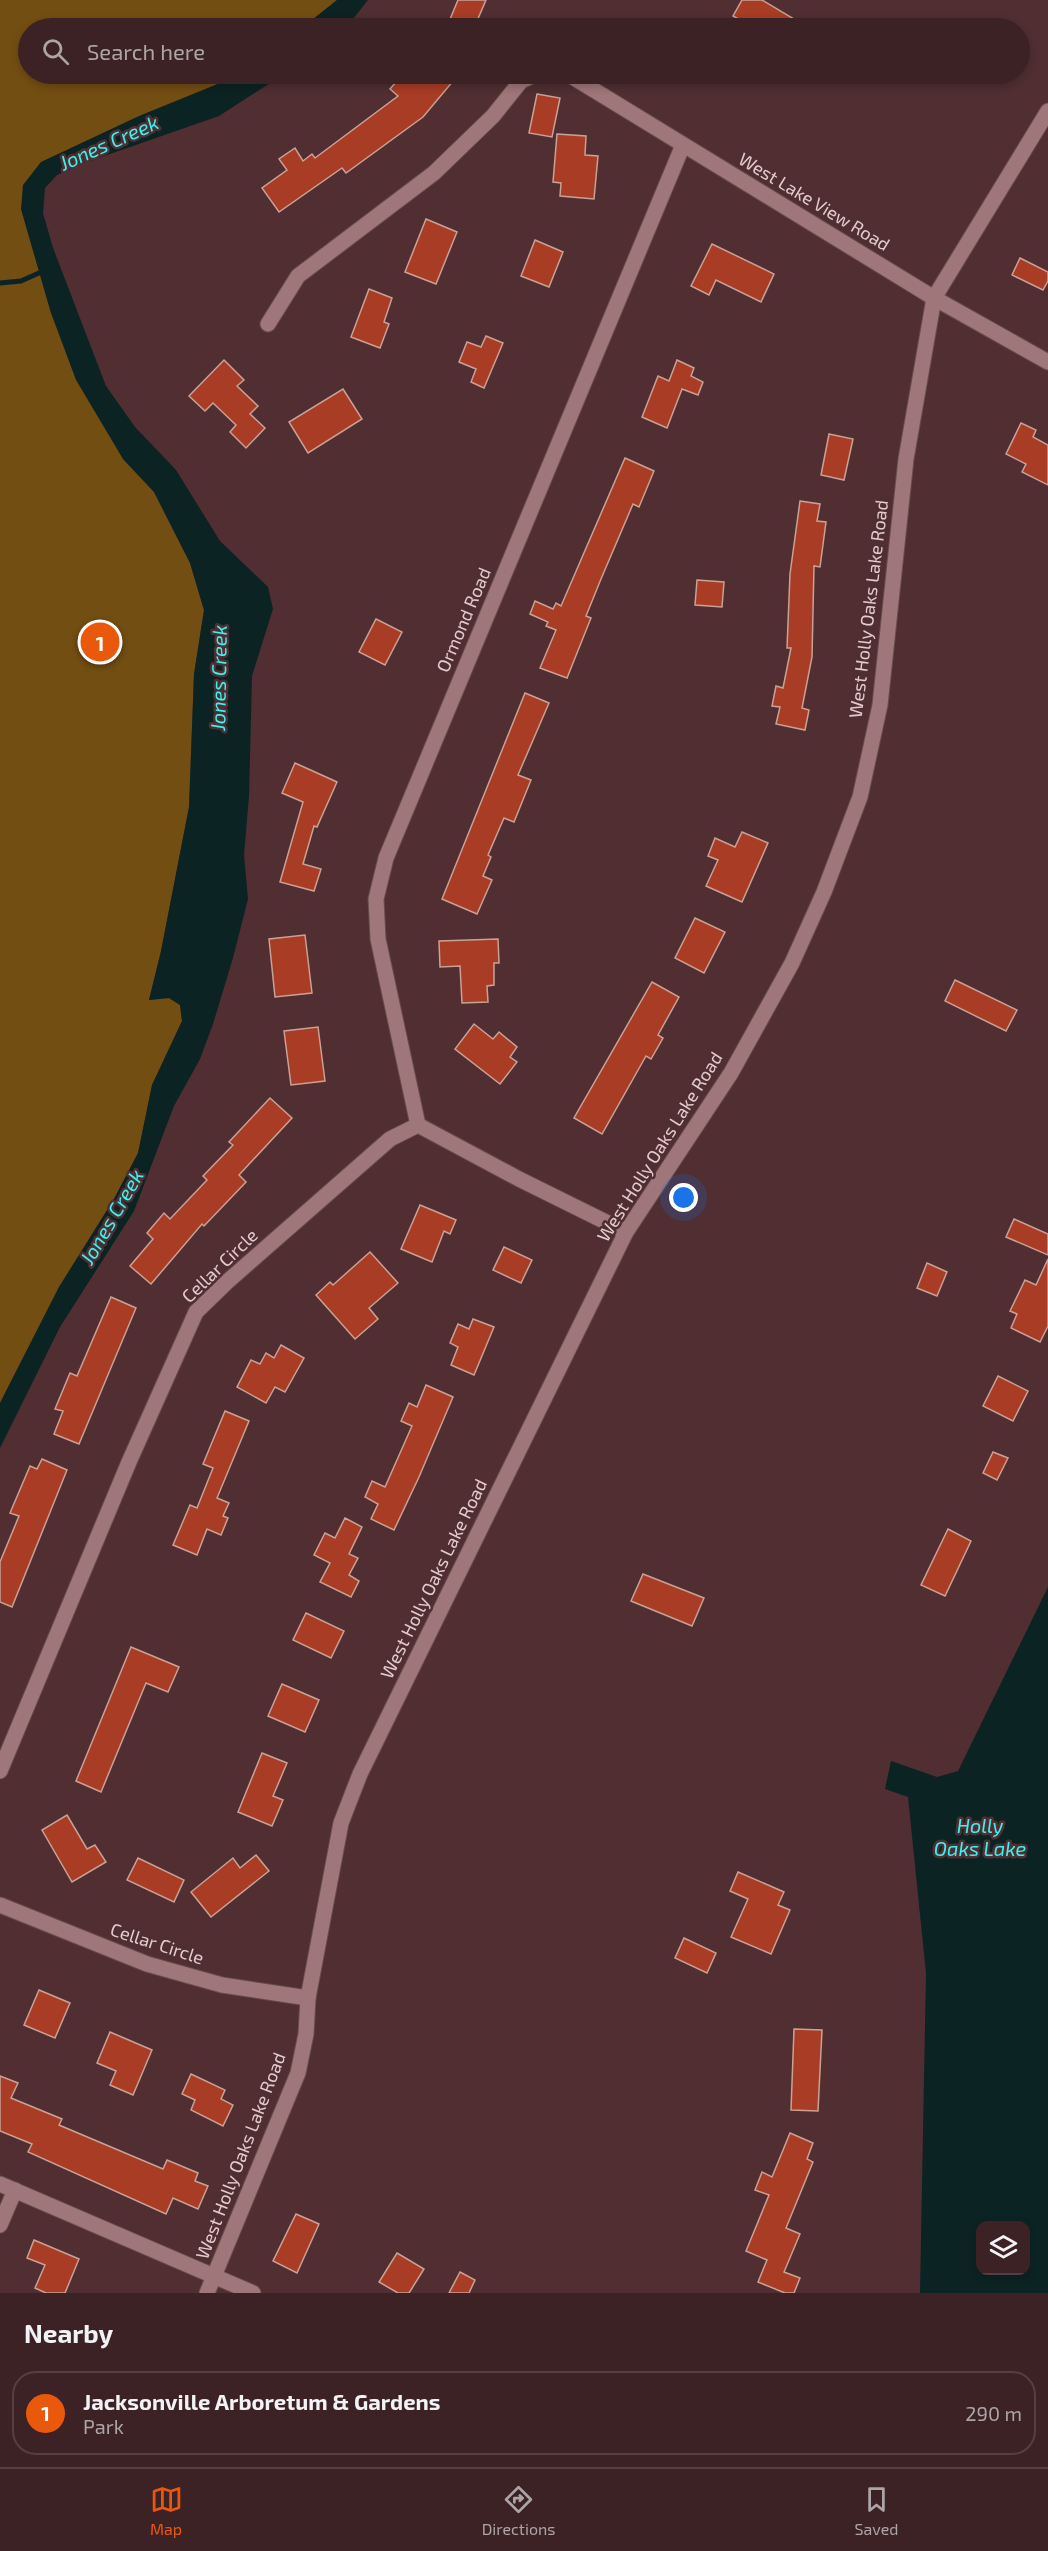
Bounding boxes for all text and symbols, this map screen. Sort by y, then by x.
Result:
search box [18,18,1030,84]
icon: search [39,35,72,68]
text: Search here [87,38,205,64]
water label: Jones Creek [54,110,162,175]
street label: West Lake View Road [735,147,894,255]
street label: West Holly Oaks Lake Road [844,499,892,719]
street label: Ormond Road [431,564,495,675]
pin: 1 [80,620,120,664]
water label: Jones Creek [205,625,231,732]
street label: West Holly Oaks Lake Road [592,1048,727,1245]
water label: Jones Creek [74,1165,148,1269]
your location [669,1183,698,1212]
street label: Cellar Circle [177,1224,262,1307]
street label: West Holly Oaks Lake Road [375,1475,491,1682]
water label: Holly Oaks Lake [934,1813,1026,1860]
street label: Cellar Circle [108,1918,207,1968]
street label: West Holly Oaks Lake Road [190,2049,290,2262]
map controls [976,2221,1030,2275]
button: layers [976,2221,1030,2275]
text: Nearby [24,2317,113,2348]
text: Jacksonville Arboretum & Gardens [83,2388,440,2414]
text: 1 [41,2401,50,2425]
text: 290 m [965,2401,1022,2425]
text: Park [83,2414,124,2438]
tab: Map [150,2483,183,2538]
tab: Directions [482,2483,555,2538]
tab: Saved [855,2483,898,2538]

